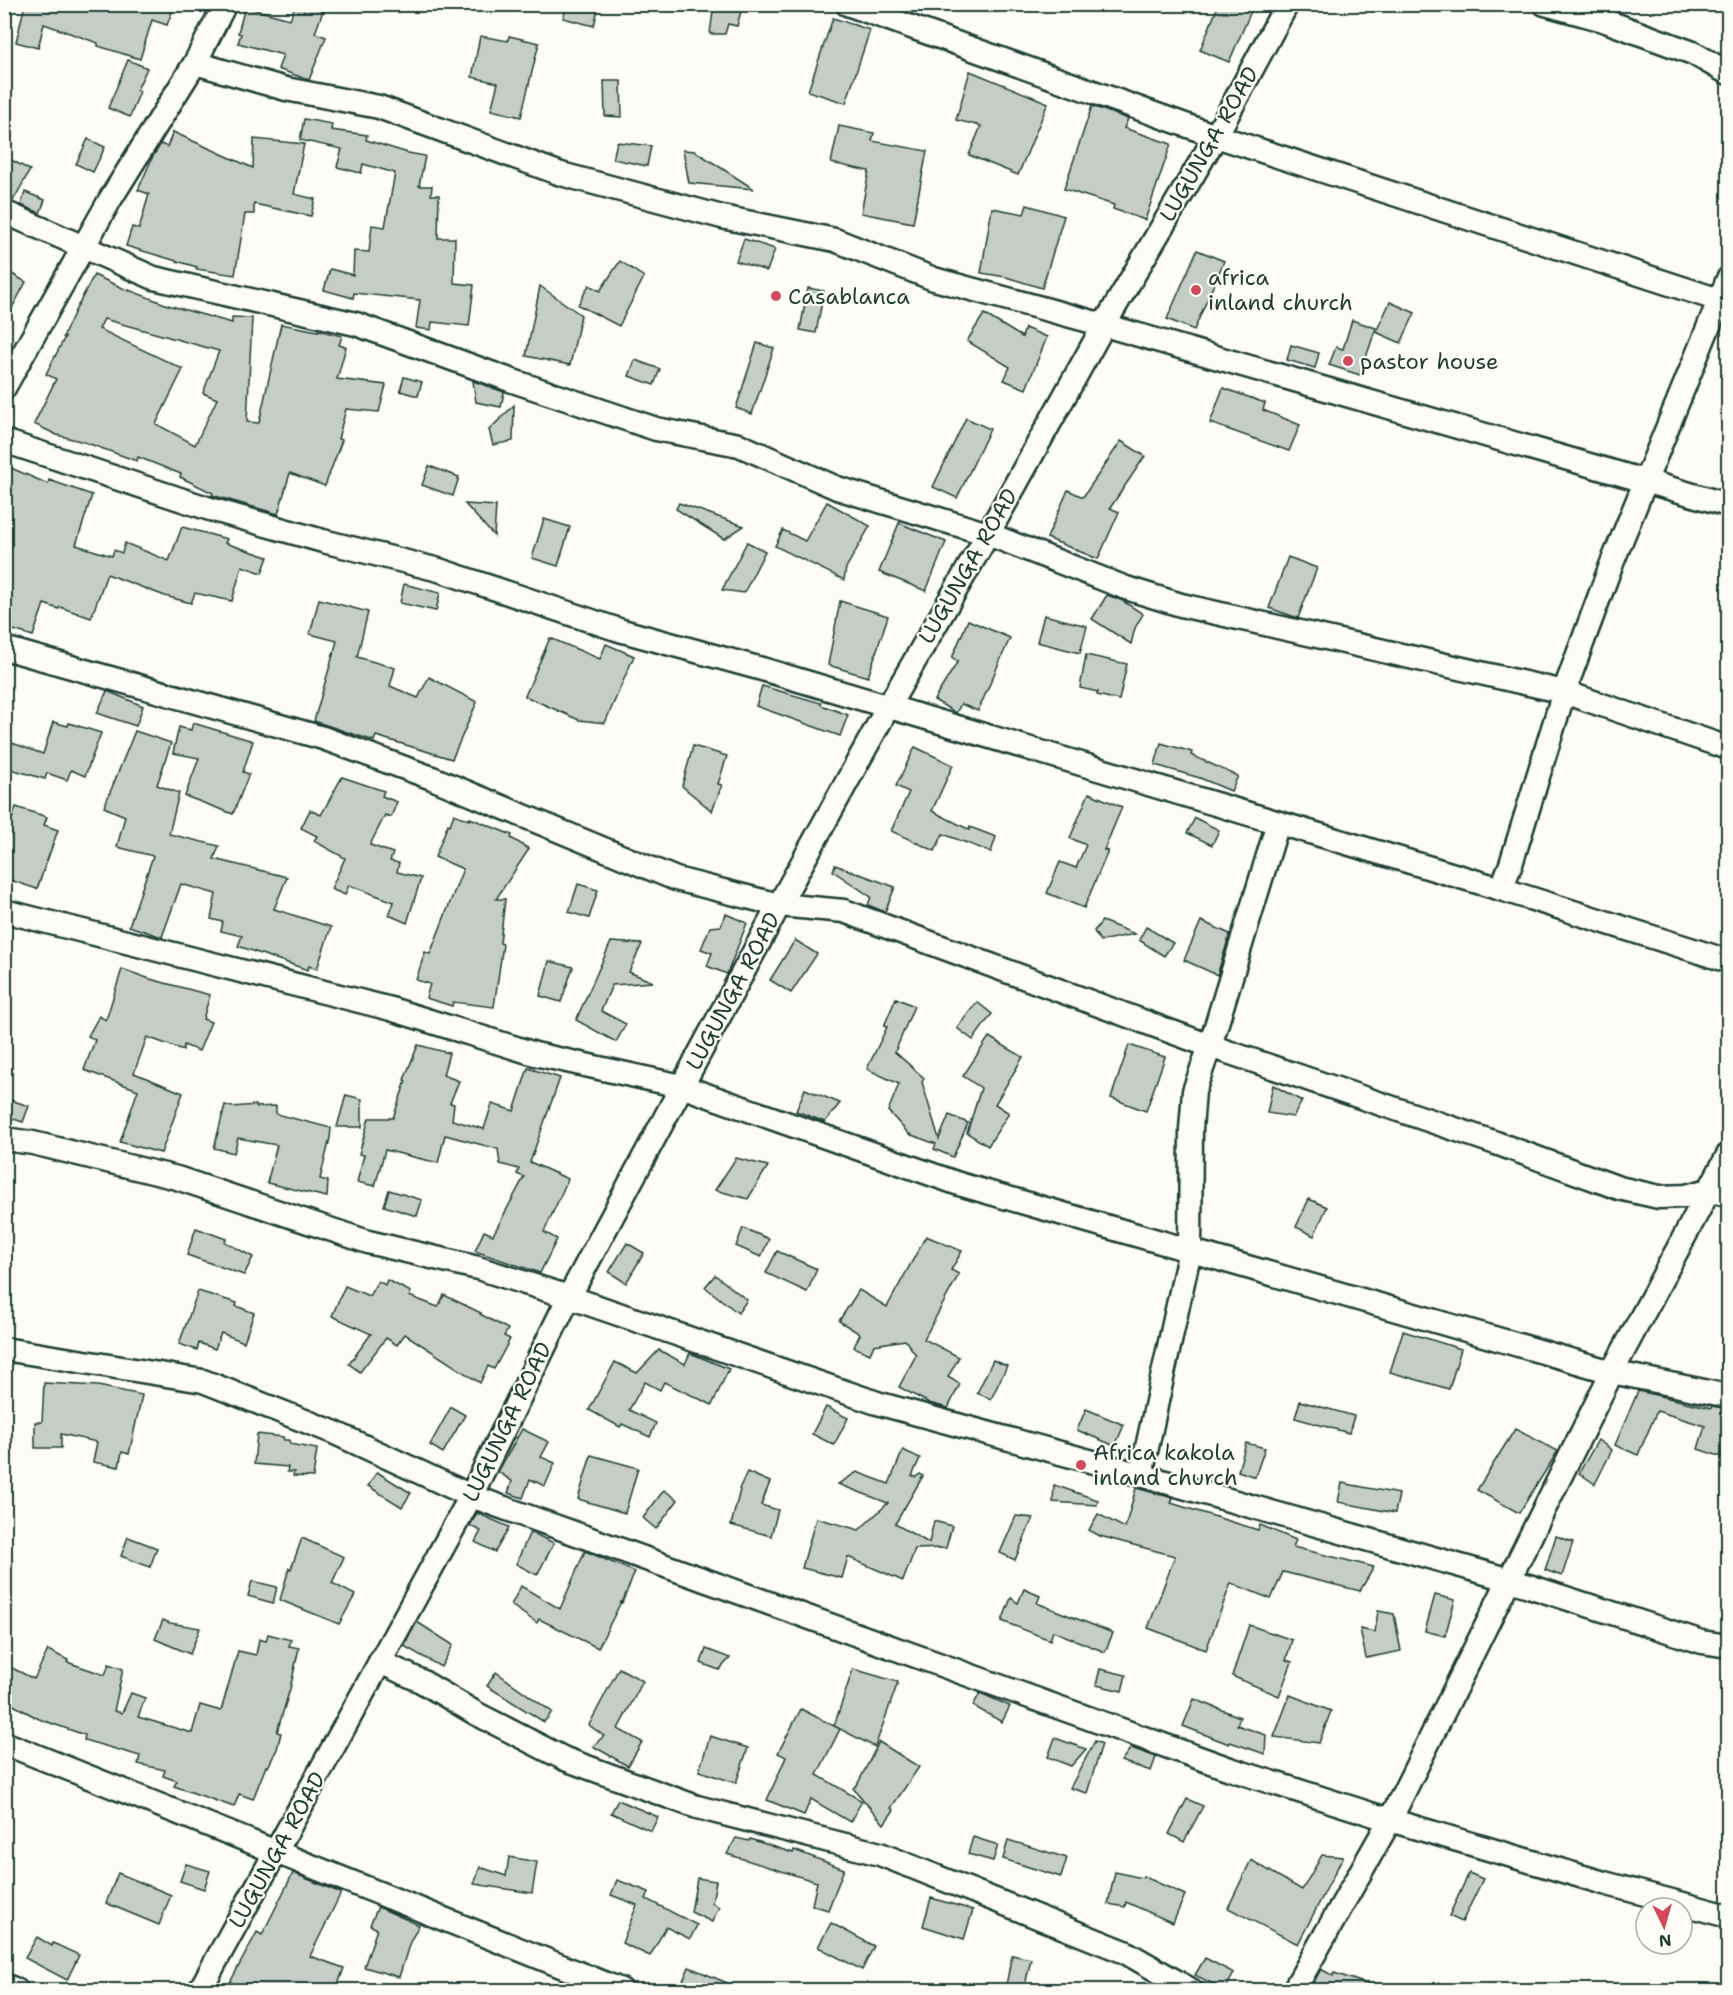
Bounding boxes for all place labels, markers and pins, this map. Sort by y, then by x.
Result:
place label: africa inland church [1208,263,1353,317]
place label: Casablanca [788,282,910,311]
marker: africa inland church [1189,283,1203,297]
marker: Casablanca [769,289,783,303]
place label: pastor house [1360,347,1499,376]
marker: pastor house [1341,354,1355,368]
place label: Africa kakola inland church [1093,1438,1238,1492]
marker: Africa kakola inland church [1074,1458,1088,1472]

